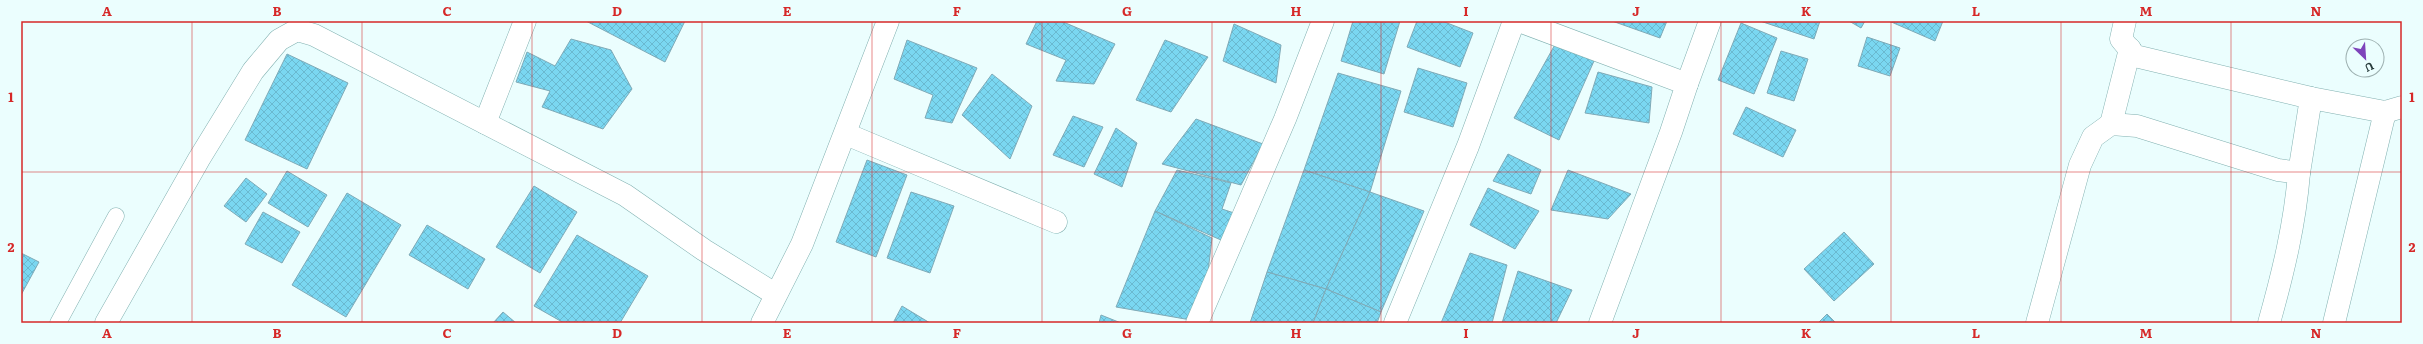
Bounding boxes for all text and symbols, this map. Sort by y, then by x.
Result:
text: A [102,1,112,20]
text: B [273,1,282,20]
text: C [442,1,452,20]
text: D [612,1,622,20]
text: E [783,1,792,20]
text: F [953,1,961,20]
text: G [1122,1,1132,20]
text: H [1291,1,1302,20]
text: I [1463,1,1469,20]
text: J [1632,1,1640,20]
text: K [1801,1,1812,20]
text: L [1972,1,1980,20]
text: M [2140,1,2153,20]
text: N [2311,1,2322,20]
north arrow [2345,38,2385,78]
text: U [2362,59,2377,77]
text: 1 [8,87,14,106]
text: 1 [2409,87,2415,106]
text: 2 [8,237,15,256]
text: 2 [2409,237,2416,256]
text: A [102,323,112,342]
text: B [273,323,282,342]
text: C [442,323,452,342]
text: D [612,323,622,342]
text: E [783,323,792,342]
text: F [953,323,961,342]
text: G [1122,323,1132,342]
text: H [1291,323,1302,342]
text: I [1463,323,1469,342]
text: J [1632,323,1640,342]
text: K [1801,323,1812,342]
text: L [1972,323,1980,342]
text: M [2140,323,2153,342]
text: N [2311,323,2322,342]

